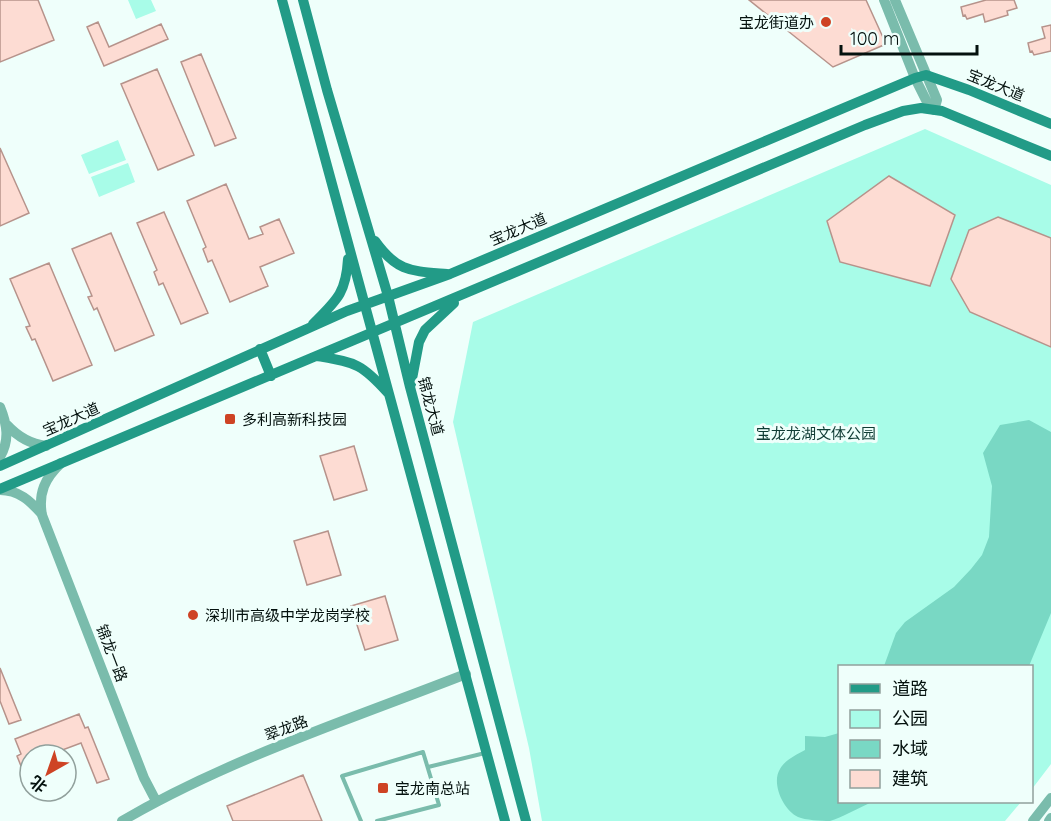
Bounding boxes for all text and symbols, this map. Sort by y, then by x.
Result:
place label: 宝龙街道办 [739,13,814,32]
marker: 宝龙街道办 [819,15,833,29]
scale bar [841,18,978,56]
text: 100 m [850,27,899,50]
street label: 宝龙大道 [965,65,1027,105]
street label: 宝龙大道 [487,209,549,249]
street label: 锦龙大道 [414,375,448,437]
street label: 宝龙大道 [40,398,102,440]
place label: 多利高新科技园 [242,410,347,429]
marker: 多利高新科技园 [223,412,237,426]
park label: 宝龙龙湖文体公园 [756,424,876,443]
place label: 深圳市高级中学龙岗学校 [205,606,370,625]
marker: 深圳市高级中学龙岗学校 [186,608,200,622]
street label: 锦龙一路 [92,622,132,684]
legend [838,665,1033,803]
text: 道路 [892,677,928,700]
text: 公园 [892,707,928,730]
street label: 翠龙路 [262,711,310,745]
text: 水域 [892,737,928,760]
north arrow [18,743,78,803]
text: 建筑 [892,767,928,790]
text: 北 [26,772,51,797]
place label: 宝龙南总站 [395,779,470,798]
marker: 宝龙南总站 [376,781,390,795]

